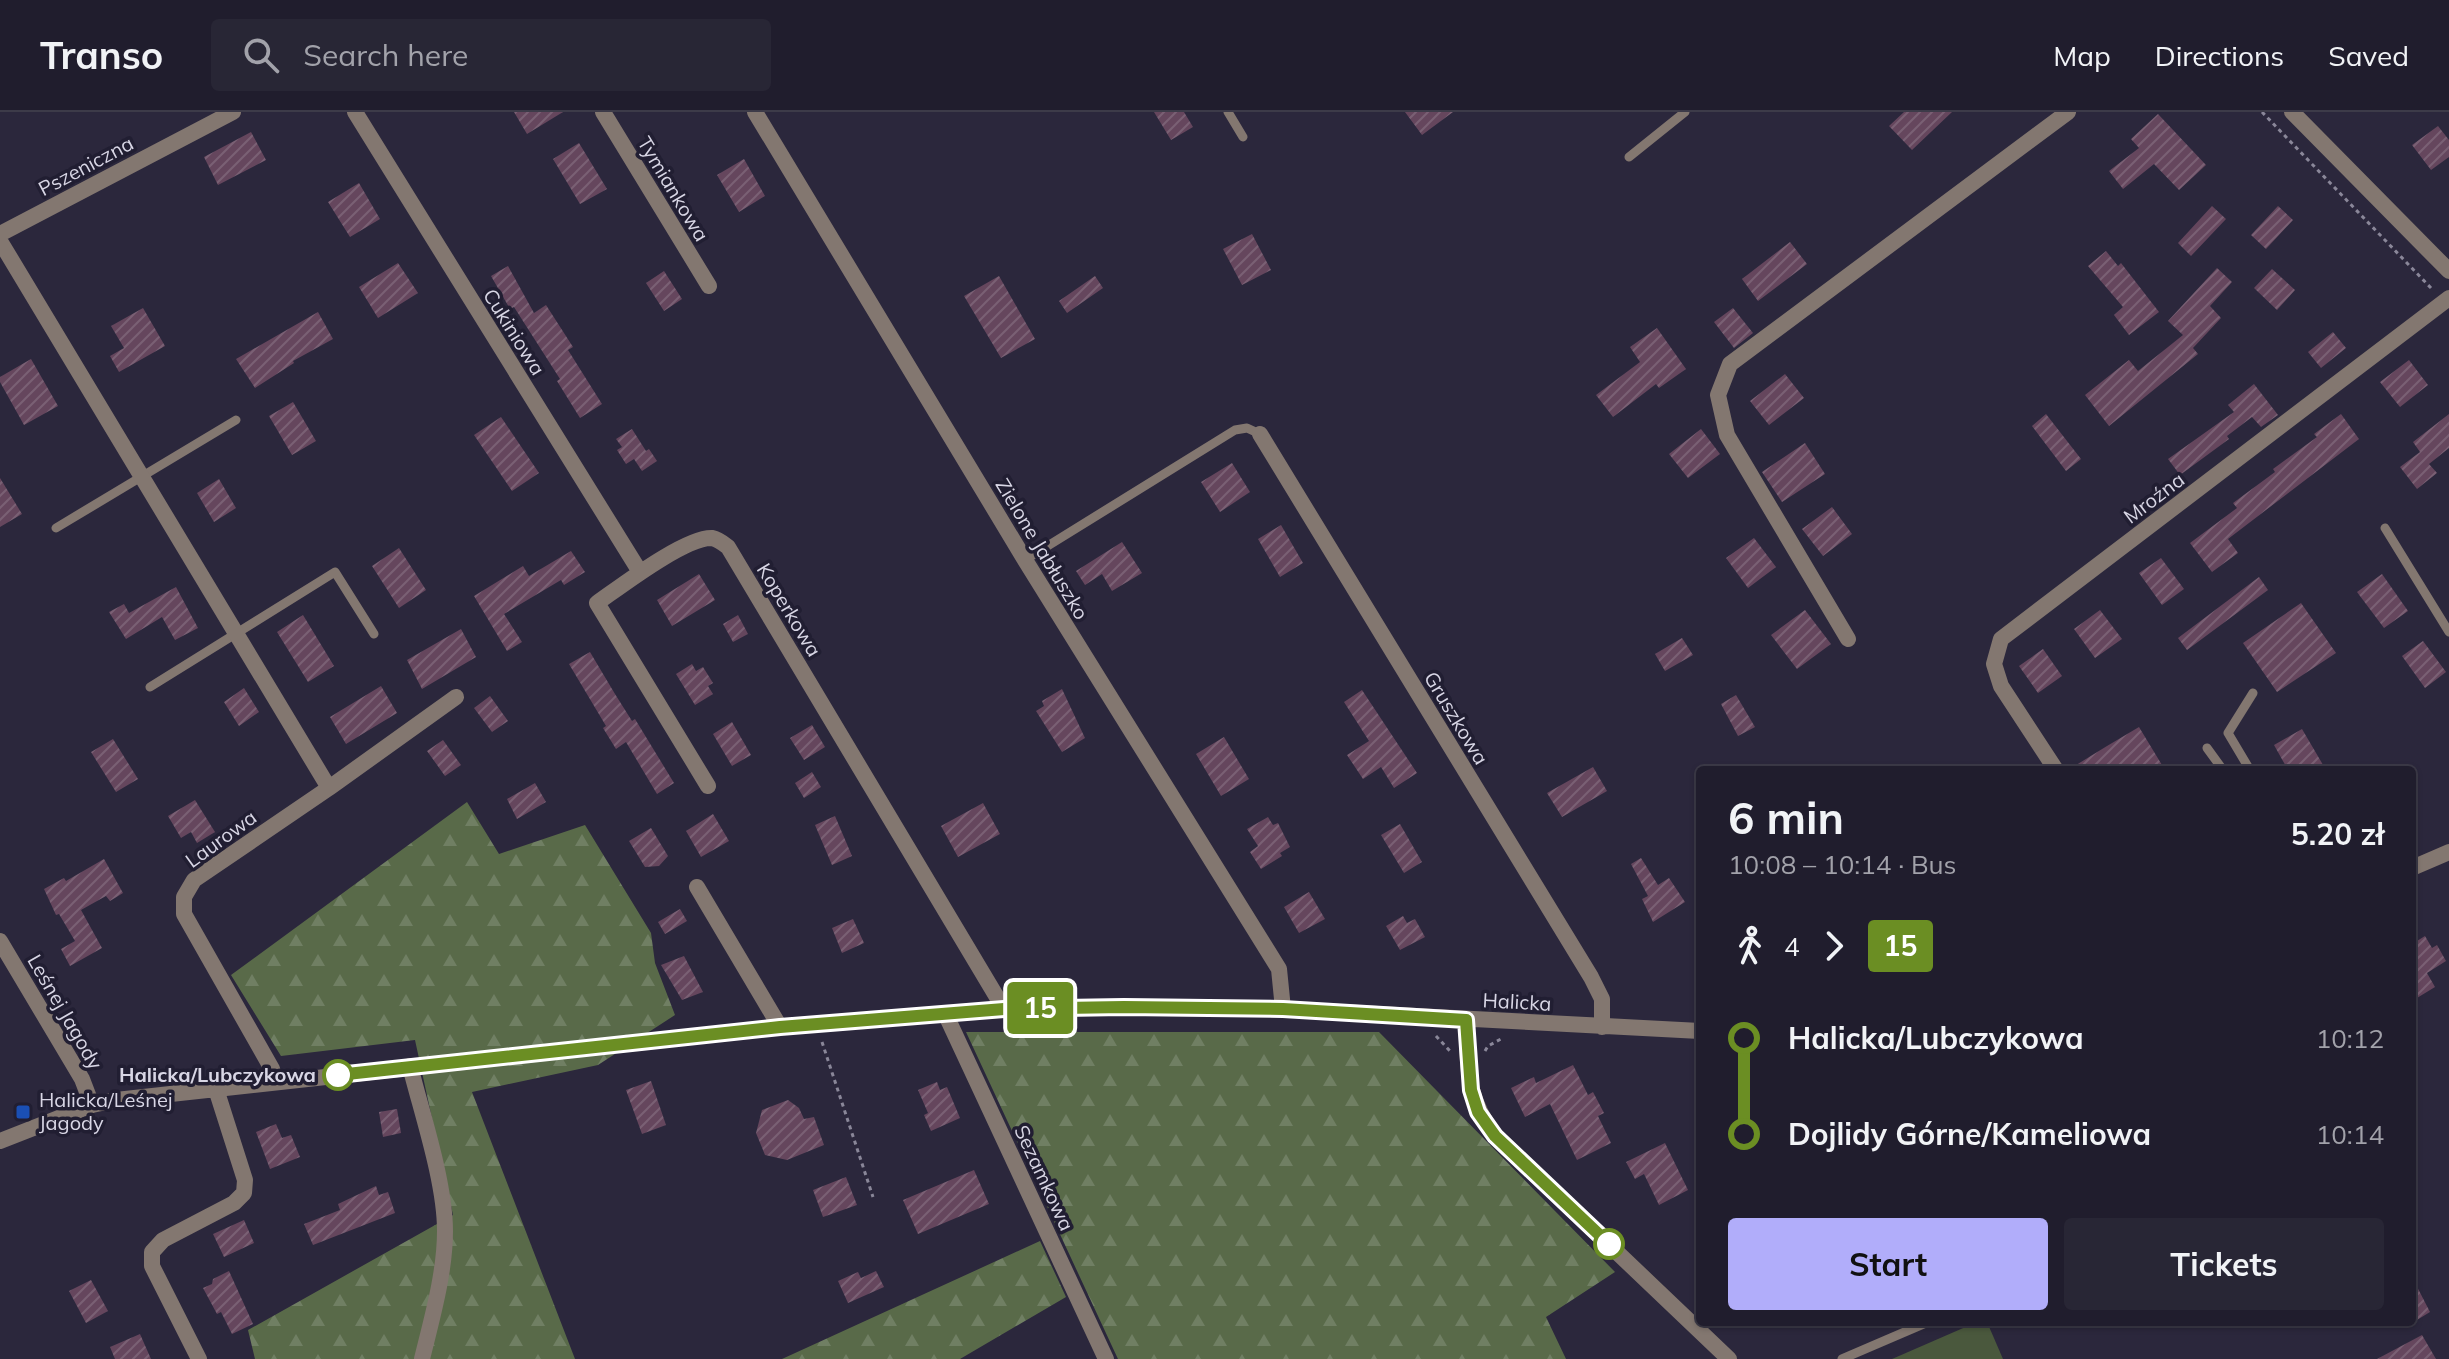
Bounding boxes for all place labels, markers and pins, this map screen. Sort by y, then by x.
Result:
marker: Halicka/Lubczykowa [323,1060,353,1090]
place label: Halicka/Lubczykowa [119,1062,316,1087]
place label: Halicka/Leśnej Jagody [39,1087,173,1135]
marker: Halicka/Leśnej Jagody [14,1103,32,1121]
unlabelled marker [1594,1229,1624,1259]

